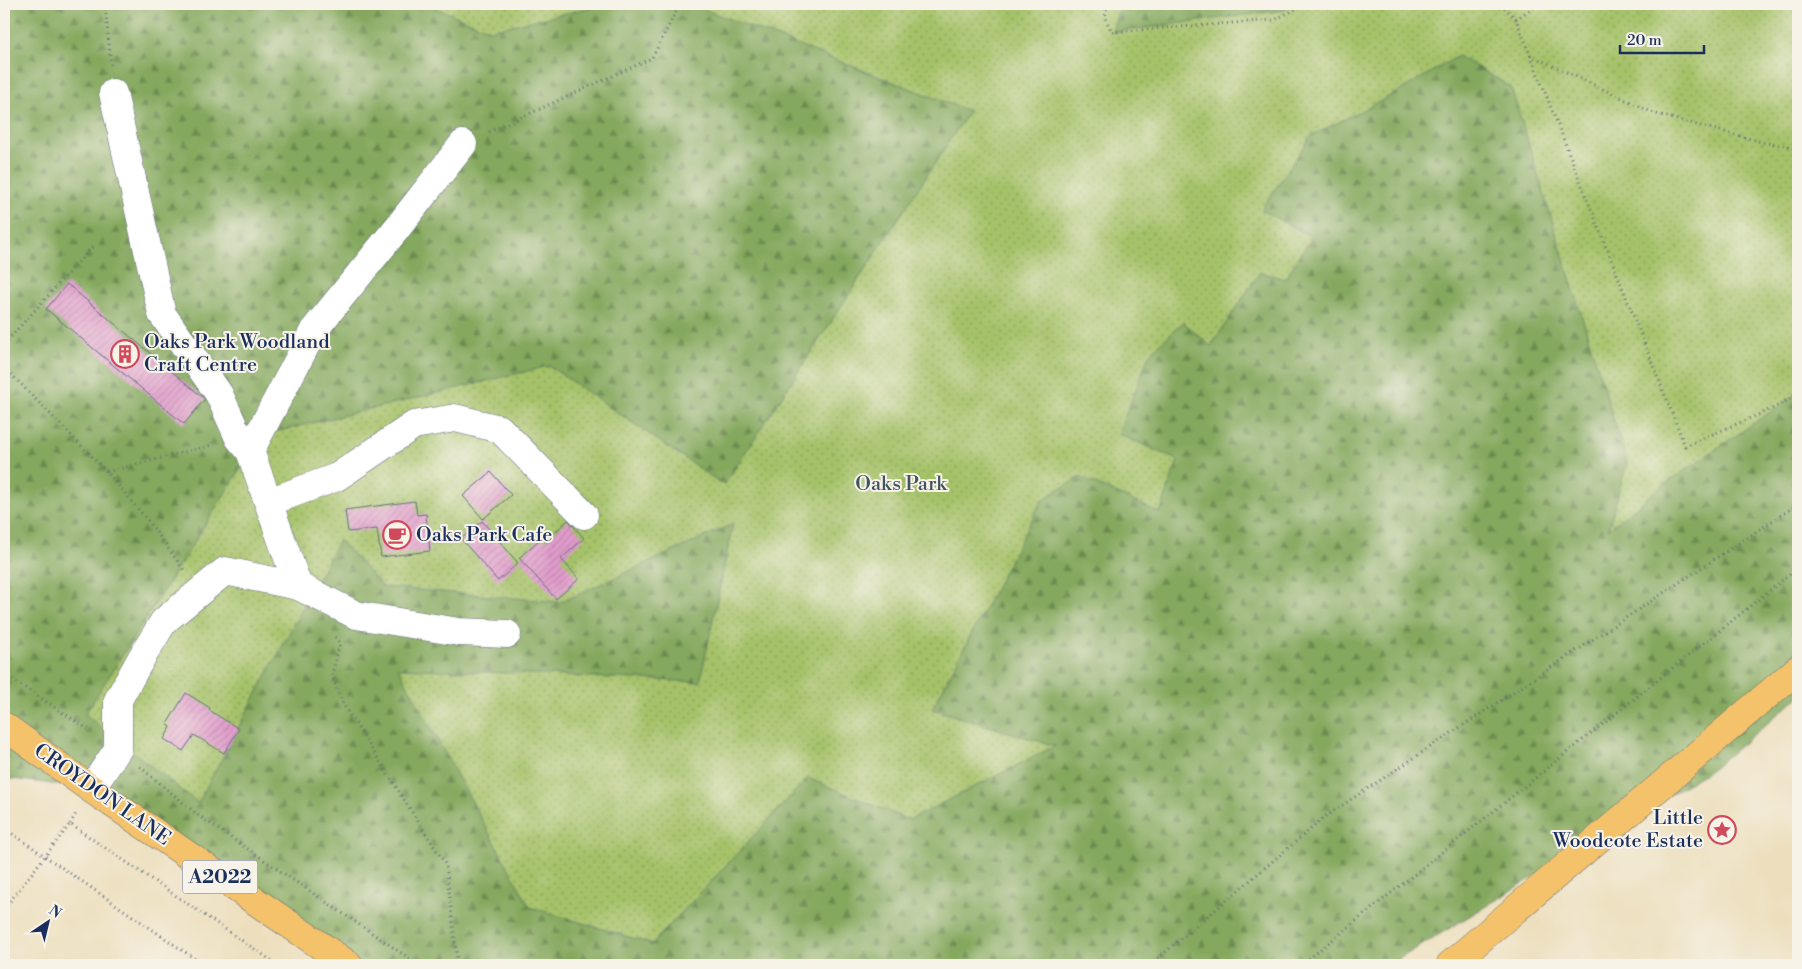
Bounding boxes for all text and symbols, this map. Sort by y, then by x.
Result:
scale bar [1620,22,1703,54]
text: 20 m [1627,31,1662,50]
place label: Oaks Park Woodland Craft Centre [144,330,330,378]
building icon: Oaks Park Woodland Craft Centre [110,339,140,369]
park label: Oaks Park [855,472,948,497]
cafe icon: Oaks Park Cafe [382,520,412,550]
place label: Oaks Park Cafe [416,523,552,548]
street label: CROYDON LANE [29,739,175,851]
place label: Little Woodcote Estate [1552,806,1703,854]
place icon: Little Woodcote Estate [1707,815,1737,845]
road number: A2022 [182,860,258,894]
north arrow [22,896,72,946]
text: N [45,902,65,923]

